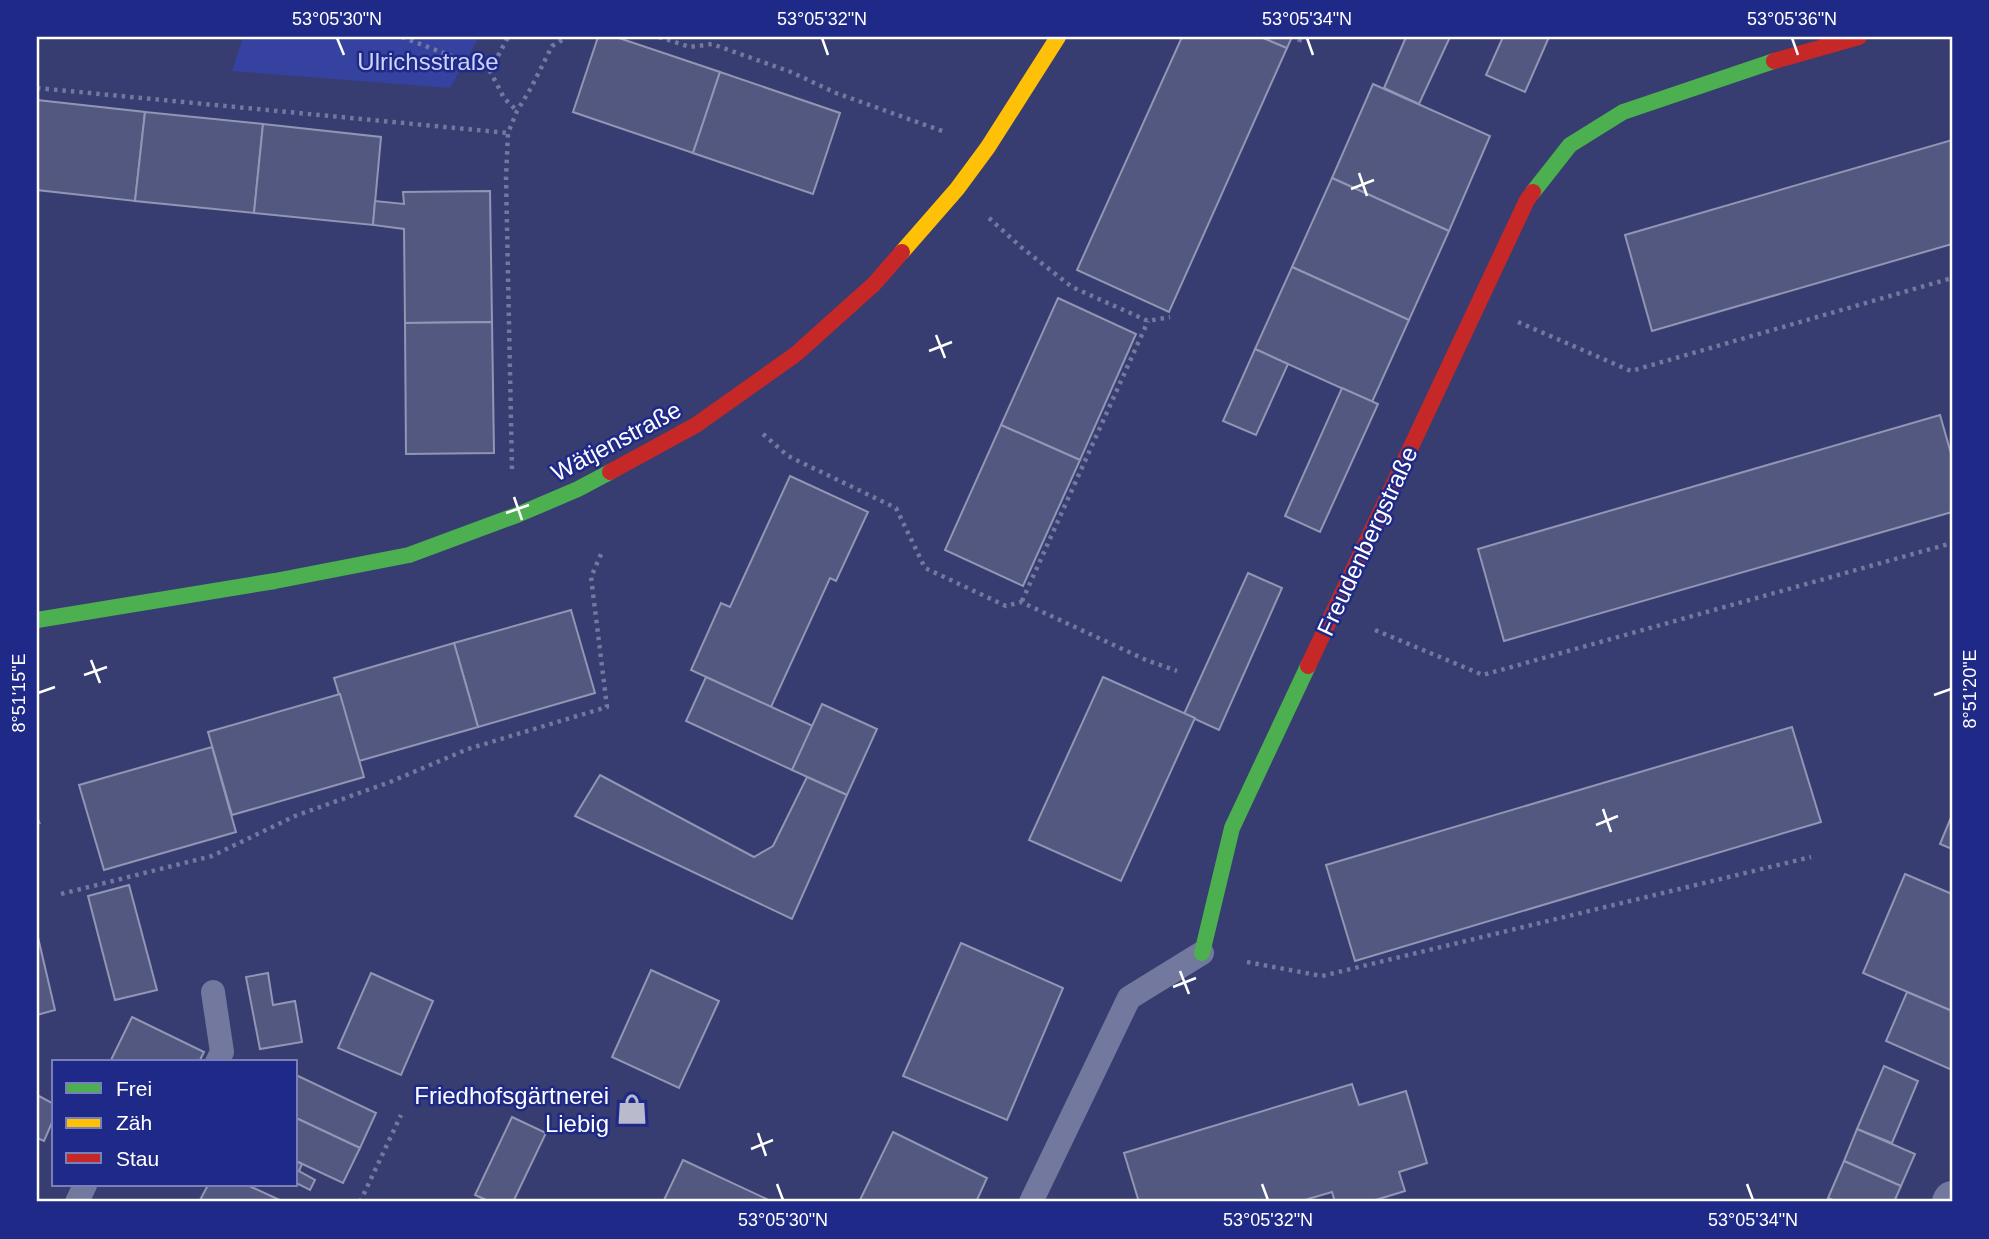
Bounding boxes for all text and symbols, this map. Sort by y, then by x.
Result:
text: 53°05'30"N [292,9,382,29]
text: 53°05'32"N [777,9,867,29]
text: 53°05'34"N [1262,9,1352,29]
text: 53°05'36"N [1747,9,1837,29]
park label: Ulrichsstraße [357,48,499,75]
street label: Wätjenstraße [547,396,685,486]
street label: Freudenbergstraße [1311,442,1423,640]
text: 8°51'20"E [1960,649,1980,729]
text: 8°51'15"E [9,653,29,733]
legend [52,1060,298,1186]
text: Frei [116,1077,152,1100]
place label: Friedhofsgärtnerei Liebig [414,1082,609,1137]
shop icon: Friedhofsgärtnerei Liebig [615,1092,649,1126]
text: Zäh [116,1111,152,1134]
text: Stau [116,1147,159,1170]
text: 53°05'30"N [738,1210,828,1230]
text: 53°05'32"N [1223,1210,1313,1230]
text: 53°05'34"N [1708,1210,1798,1230]

